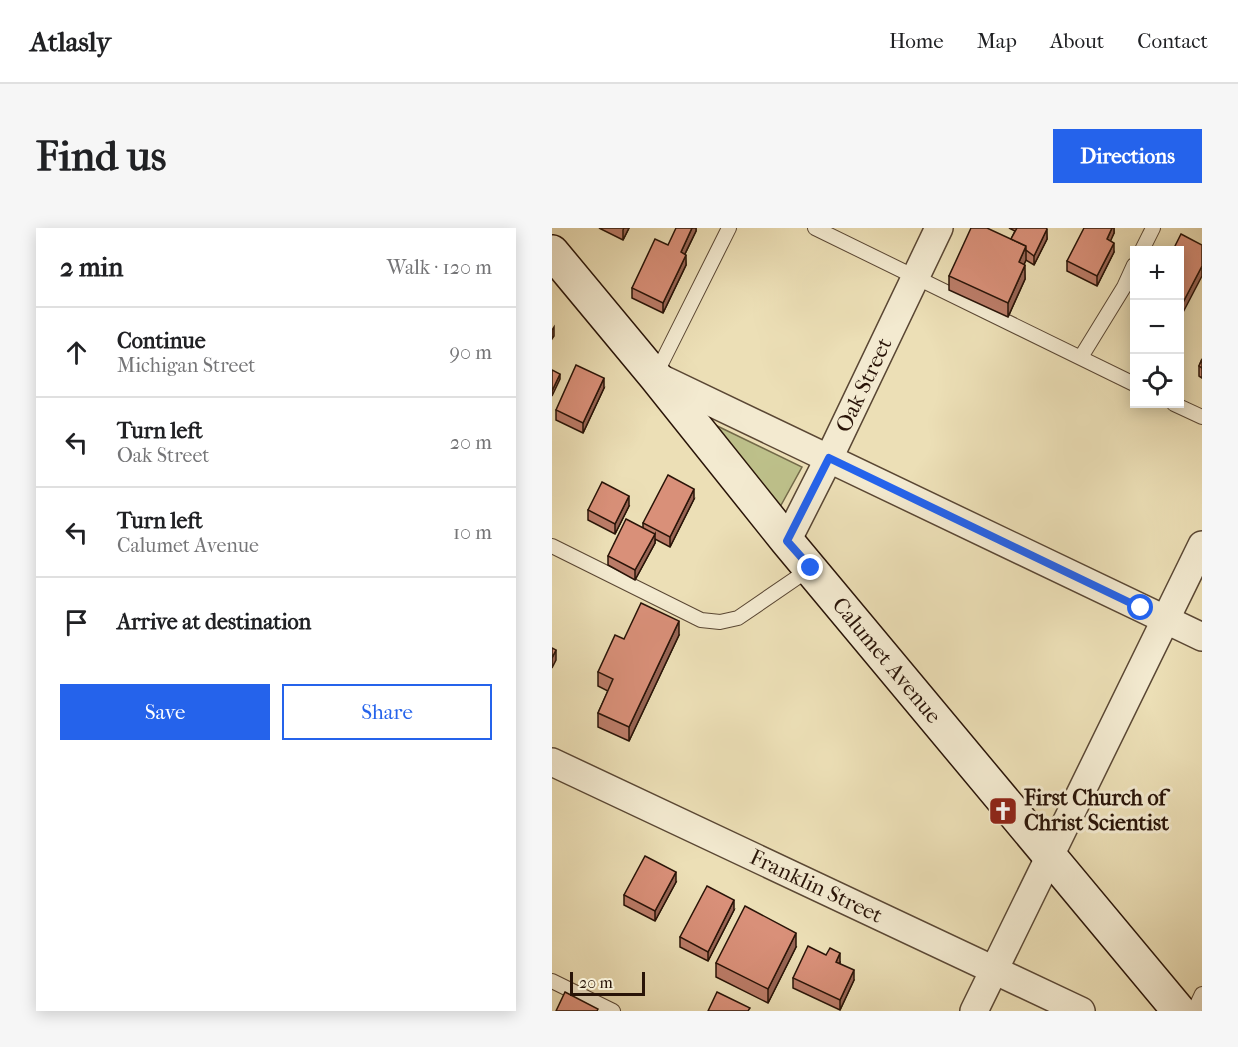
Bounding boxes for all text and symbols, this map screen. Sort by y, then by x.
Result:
text: Atlasly [30,25,111,58]
text: Home [889,29,944,53]
text: Map [977,29,1017,53]
text: About [1050,29,1104,53]
text: Contact [1137,29,1208,53]
button: Directions [1053,129,1202,183]
text: Find us [36,132,166,181]
map controls [1130,246,1184,408]
button: + [1130,246,1184,300]
text: 2 min [60,252,123,283]
text: Walk · 120 m [387,256,492,279]
button: − [1130,300,1184,354]
text: Continue [117,328,206,354]
street label: Oak Street [830,333,898,436]
icon: ahead [60,336,93,369]
text: 90 m [450,341,492,364]
text: Michigan Street [117,354,256,377]
button: locate [1130,354,1184,408]
text: Turn left [117,418,203,444]
icon: left [60,426,93,459]
text: 20 m [450,431,492,454]
text: Oak Street [117,444,209,467]
text: Turn left [117,508,203,534]
icon: left [60,516,93,549]
text: 10 m [453,521,492,544]
text: Calumet Avenue [117,534,259,557]
route end [797,554,823,580]
street label: Calumet Avenue [827,592,947,729]
route start [1127,594,1153,620]
icon: arrive [60,606,93,639]
text: Arrive at destination [117,609,311,635]
button: Save [60,684,270,740]
button: Share [282,684,492,740]
place label: First Church of Christ Scientist [1023,785,1171,836]
church icon: First Church of Christ Scientist [987,795,1019,827]
street label: Franklin Street [746,844,887,929]
scale bar [570,969,645,996]
text: 20 m [579,973,613,992]

